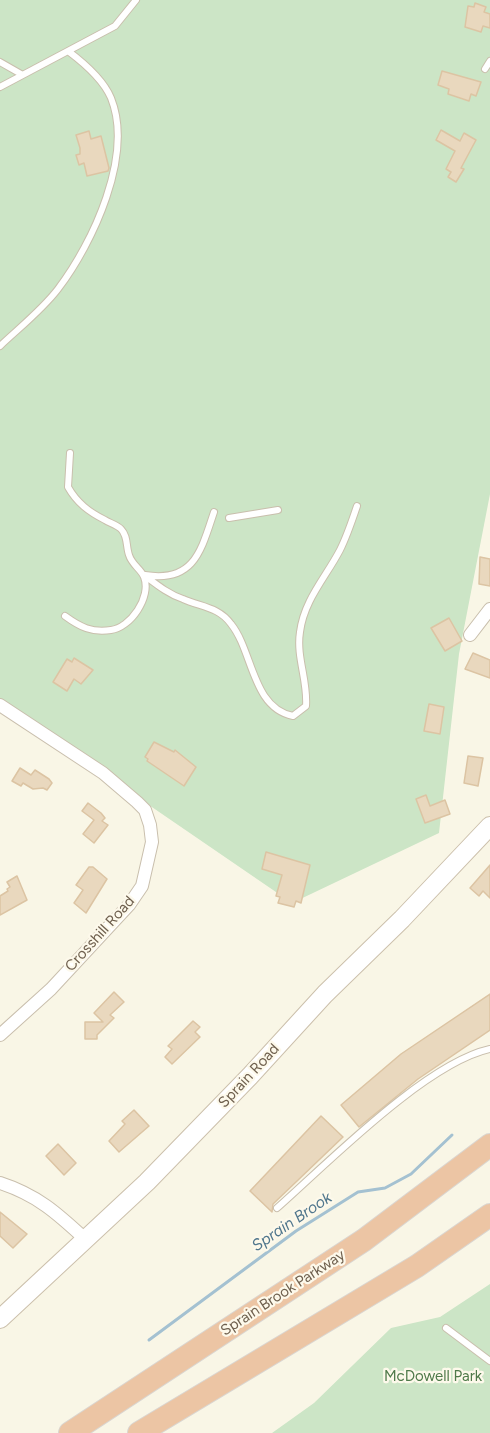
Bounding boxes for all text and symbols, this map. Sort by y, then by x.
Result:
street label: Crosshill Road [61,893,139,975]
street label: Sprain Road [215,1040,283,1112]
water label: Sprain Brook [248,1188,336,1256]
street label: Sprain Brook Parkway [218,1246,348,1340]
park label: McDowell Park [384,1368,482,1386]

